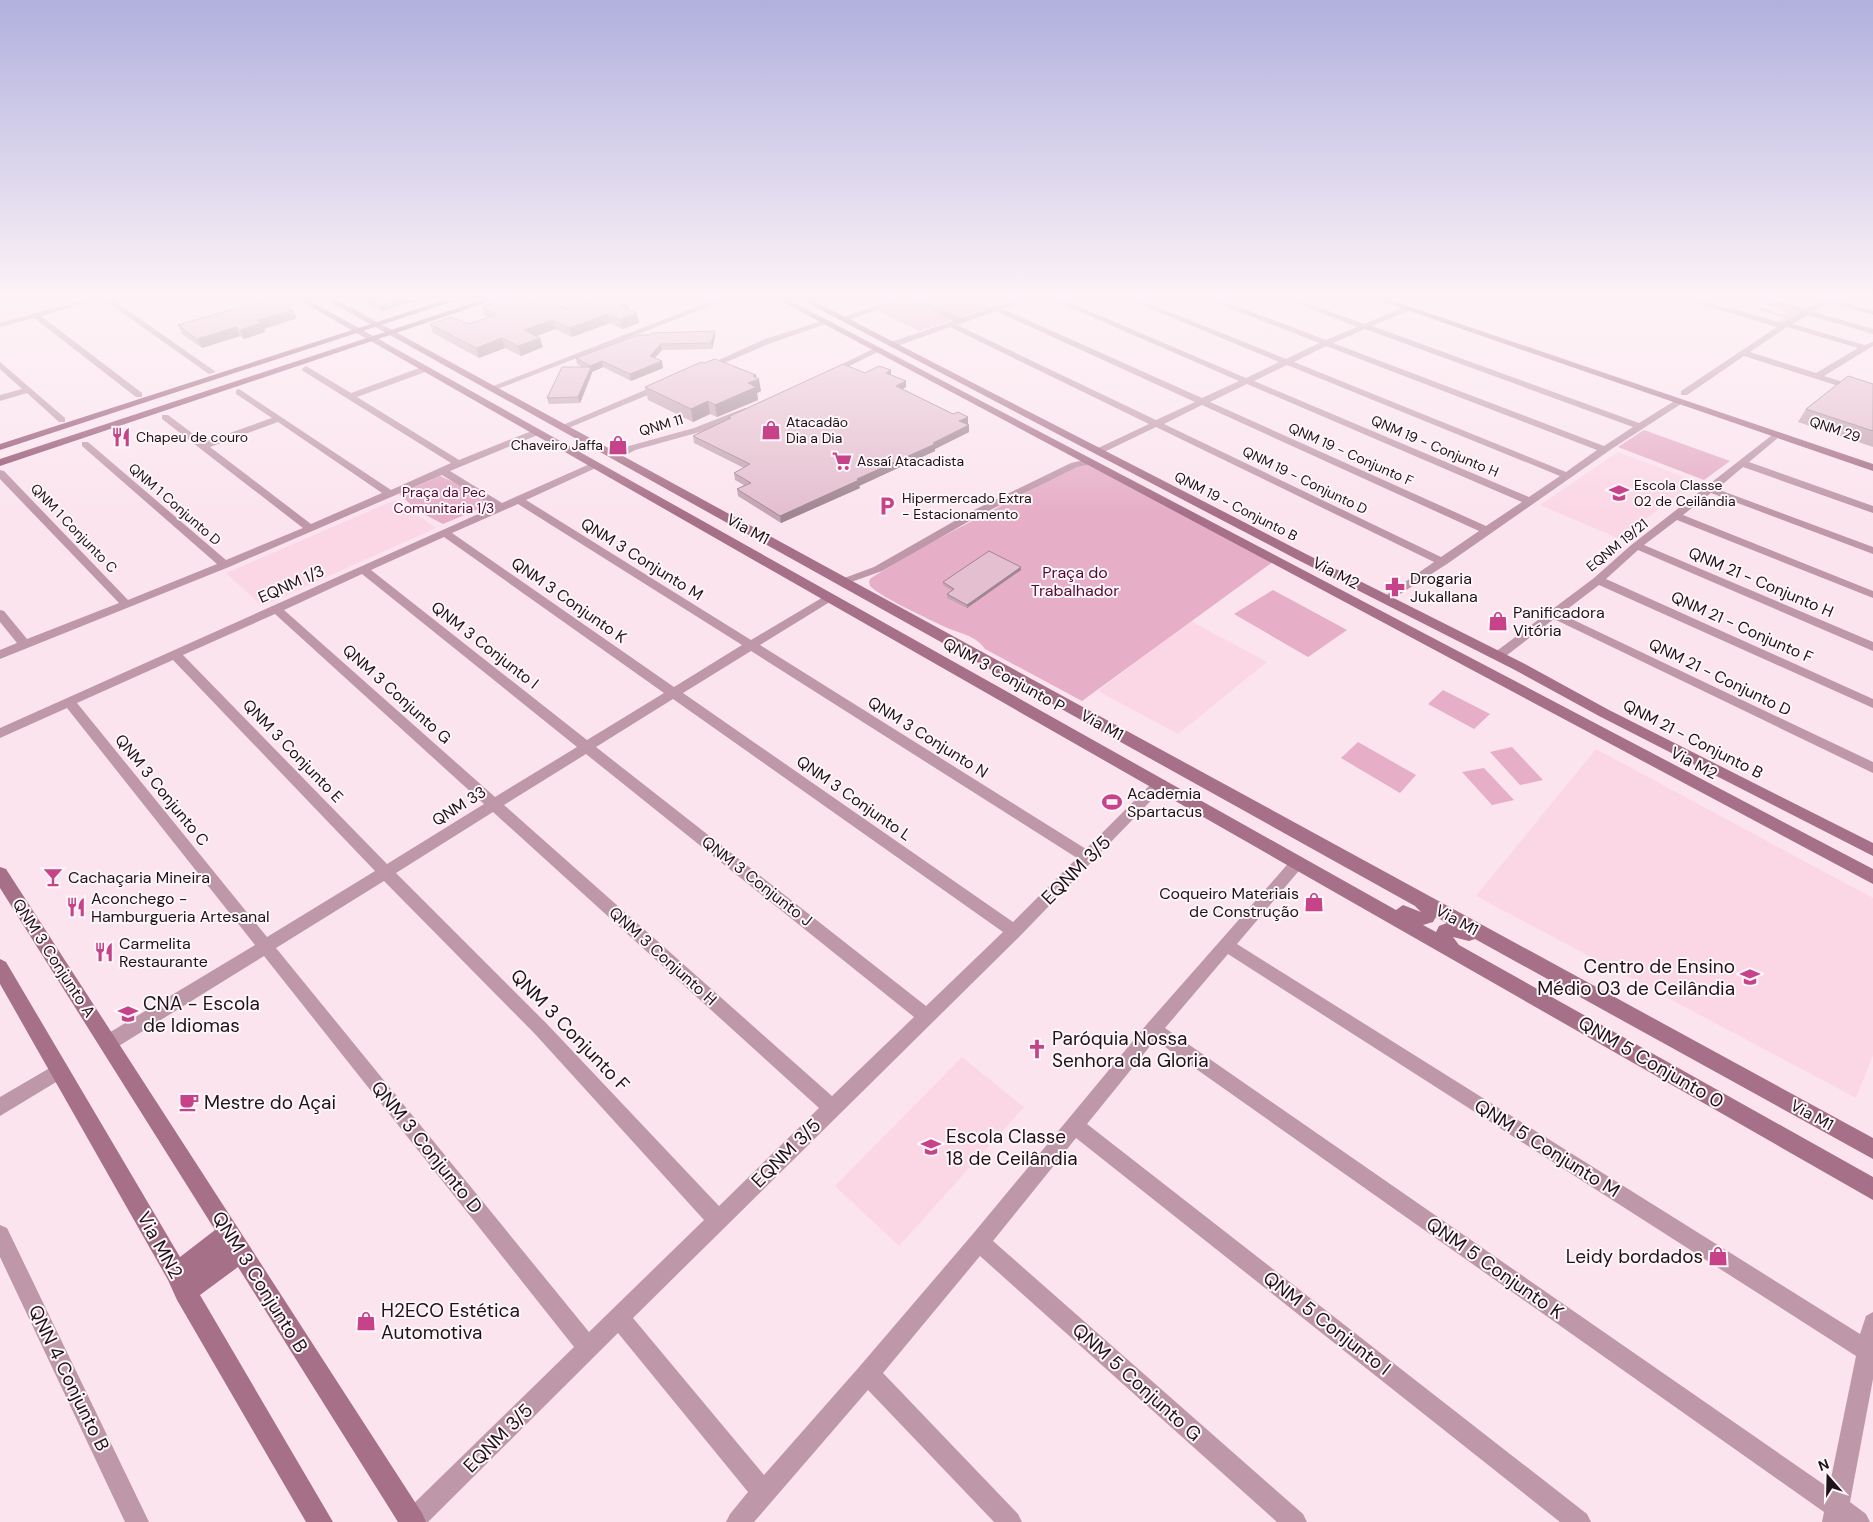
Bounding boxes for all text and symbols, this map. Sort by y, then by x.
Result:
street label: QNM 11 [637,410,685,440]
street label: QNM 19 - Conjunto H [1368,411,1502,481]
street label: QNM 29 [1807,412,1863,446]
place label: Atacadão Dia a Dia [786,413,848,447]
street label: QNM 19 - Conjunto F [1286,418,1417,490]
shop icon: Atacadão Dia a Dia [760,419,782,441]
restaurant icon: Chapeu de couro [110,426,132,448]
place label: Chapeu de couro [136,428,248,446]
shop icon: Chaveiro Jaffa [607,434,629,456]
place label: Chaveiro Jaffa [511,436,603,454]
street label: QNM 19 - Conjunto D [1239,442,1371,518]
supermarket icon: Assaí Atacadista [831,450,853,472]
place label: Assaí Atacadista [857,452,964,470]
street label: QNM 1 Conjunto D [125,459,225,549]
street label: QNM 19 - Conjunto B [1171,467,1301,545]
place label: Escola Classe 02 de Ceilândia [1634,476,1736,510]
street label: QNM 1 Conjunto C [27,480,121,576]
school or university icon: Escola Classe 02 de Ceilândia [1608,482,1630,504]
park label: Praça da Pec Comunitaria 1/3 [394,483,494,517]
place label: Hipermercado Extra - Estacionamento [902,489,1032,523]
parking icon: Hipermercado Extra - Estacionamento [876,495,898,517]
street label: Via M1 [723,509,773,549]
street label: QNM 3 Conjunto M [577,513,707,605]
street label: EQNM 19/21 [1582,515,1652,575]
street label: QNM 21 - Conjunto H [1685,542,1837,622]
street label: QNM 3 Conjunto K [507,552,631,648]
street label: Via M2 [1309,552,1363,594]
street label: EQNM 1/3 [255,560,327,608]
park label: Praça do Trabalhador [1031,562,1119,601]
place label: Drogaria Jukallana [1410,568,1478,607]
pharmacy icon: Drogaria Jukallana [1384,576,1406,598]
street label: QNM 21 - Conjunto F [1668,586,1817,668]
street label: QNM 3 Conjunto I [427,596,543,694]
place label: Panificadora Vitória [1513,602,1605,641]
shop icon: Panificadora Vitória [1487,610,1509,632]
street label: QNM 3 Conjunto P [939,633,1069,717]
street label: QNM 21 - Conjunto D [1645,633,1795,721]
street label: QNM 3 Conjunto G [338,640,456,748]
street label: QNM 3 Conjunto N [864,692,992,782]
street label: QNM 3 Conjunto E [238,695,348,807]
street label: QNM 21 - Conjunto B [1619,695,1767,783]
street label: Via M1 [1077,705,1127,745]
street label: QNM 3 Conjunto C [110,730,214,850]
street label: Via M2 [1667,742,1721,784]
street label: QNM 3 Conjunto L [792,751,916,845]
street label: QNM 33 [428,781,490,831]
place label: Academia Spartacus [1127,783,1202,822]
sports icon: Academia Spartacus [1101,791,1123,813]
street label: EQNM 3/5 [1036,830,1116,910]
street label: QNM 3 Conjunto J [697,831,817,931]
bar icon: Cachaçaria Mineira [42,866,64,888]
place label: Cachaçaria Mineira [68,867,210,888]
place label: Coqueiro Materiais de Construção [1159,883,1299,922]
place label: Aconchego - Hamburgueria Artesanal [91,888,270,927]
shop icon: Coqueiro Materiais de Construção [1303,891,1325,913]
street label: QNM 3 Conjunto A [8,895,100,1022]
restaurant icon: Aconchego - Hamburgueria Artesanal [65,896,87,918]
street label: Via M1 [1432,900,1482,940]
street label: QNM 3 Conjunto H [605,902,721,1010]
place label: Carmelita Restaurante [119,933,208,972]
restaurant icon: Carmelita Restaurante [93,941,115,963]
place label: Centro de Ensino Médio 03 de Ceilândia [1537,954,1735,1001]
street label: QNM 3 Conjunto F [505,963,635,1097]
school or university icon: Centro de Ensino Médio 03 de Ceilândia [1739,966,1761,988]
place label: CNA - Escola de Idiomas [143,991,260,1038]
school or university icon: CNA - Escola de Idiomas [117,1003,139,1025]
street label: QNM 5 Conjunto 0 [1574,1010,1728,1114]
place label: Paróquia Nossa Senhora da Gloria [1052,1026,1208,1073]
church icon: Paróquia Nossa Senhora da Gloria [1026,1038,1048,1060]
street label: QNM 3 Conjunto D [366,1075,488,1219]
place label: Mestre do Açai [204,1090,336,1115]
cafe icon: Mestre do Açai [178,1091,200,1113]
street label: QNM 5 Conjunto M [1469,1093,1625,1203]
street label: Via M1 [1787,1095,1837,1135]
street label: EQNM 3/5 [746,1113,826,1193]
place label: Escola Classe 18 de Ceilândia [946,1124,1078,1171]
school or university icon: Escola Classe 18 de Ceilândia [920,1136,942,1158]
street label: Via MN2 [131,1207,189,1283]
street label: QNM 3 Conjunto B [206,1207,314,1357]
street label: QNM 5 Conjunto K [1421,1211,1569,1325]
place label: Leidy bordados [1566,1244,1703,1269]
shop icon: Leidy bordados [1707,1245,1729,1267]
street label: QNM 5 Conjunto I [1258,1265,1396,1381]
place label: H2ECO Estética Automotiva [381,1298,520,1345]
street label: QNN 4 Conjunto B [23,1301,115,1455]
shop icon: H2ECO Estética Automotiva [355,1310,377,1332]
street label: QNM 5 Conjunto G [1067,1317,1207,1447]
street label: EQNM 3/5 [458,1398,538,1478]
north arrow [1803,1452,1853,1502]
text: N [1816,1455,1831,1475]

